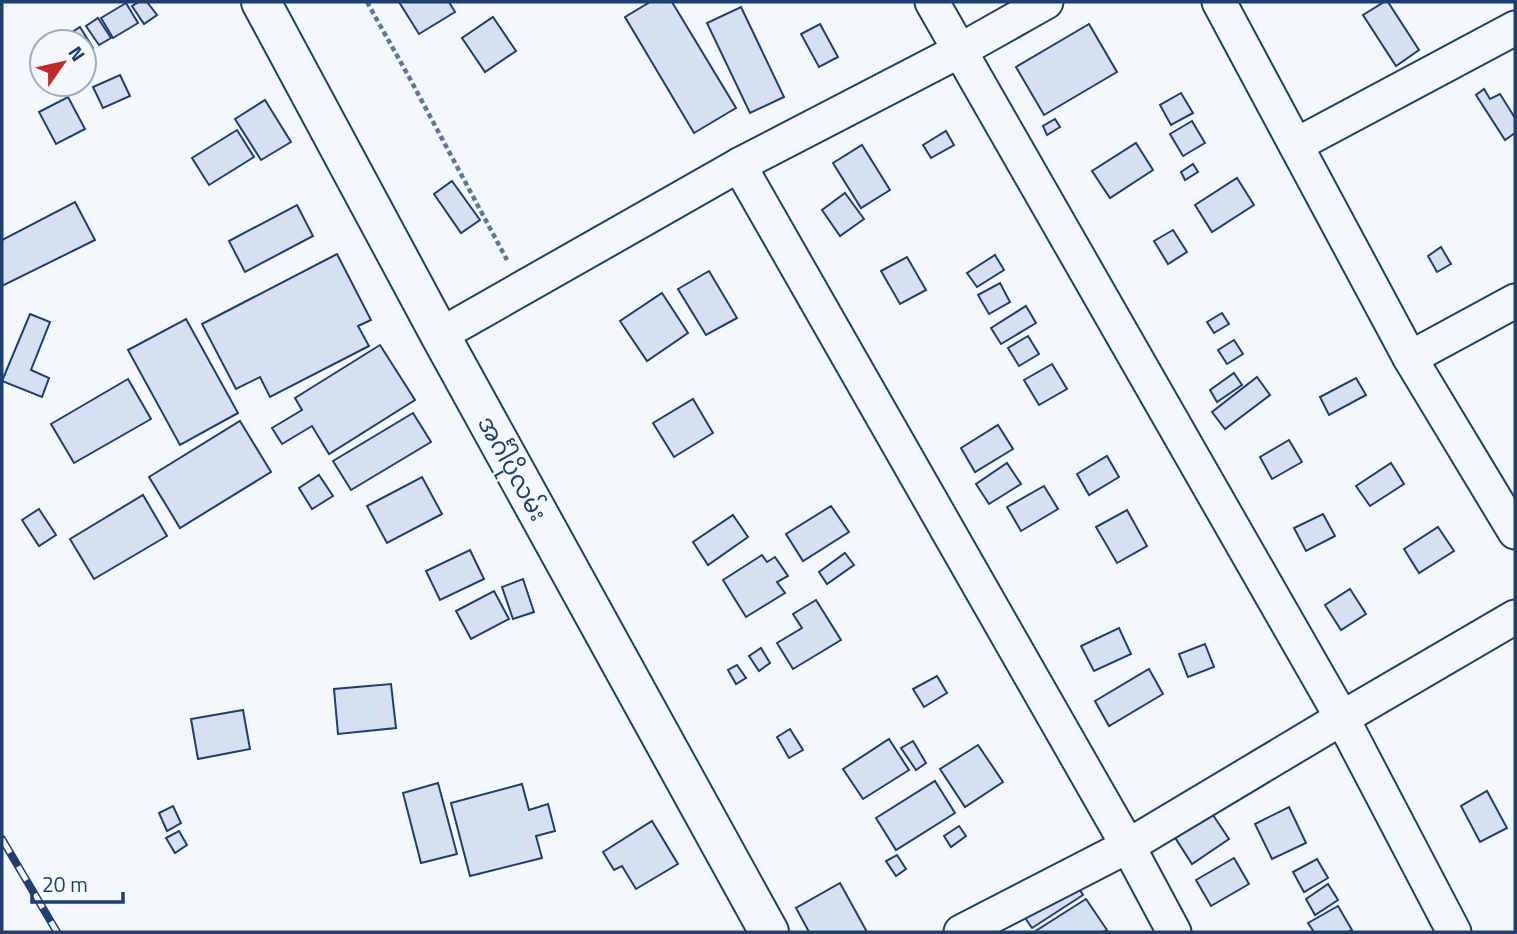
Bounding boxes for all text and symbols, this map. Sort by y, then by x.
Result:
north arrow [28,28,98,98]
text: N [62,40,93,67]
street label: အင်္ဂါပိုလမ်း [467,409,557,528]
scale bar [32,860,122,904]
text: 20 m [42,868,88,900]

